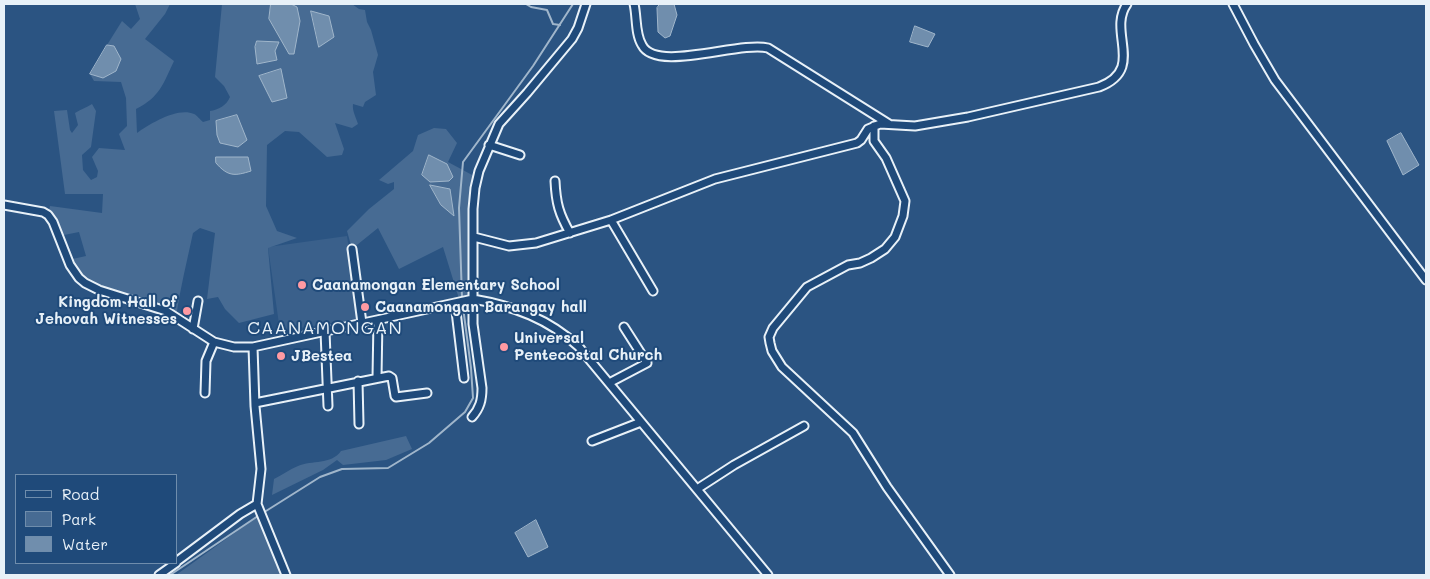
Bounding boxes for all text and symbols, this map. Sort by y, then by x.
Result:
place label: Caanamongan Elementary School [312,276,560,294]
marker: Caanamongan Elementary School [296,279,308,291]
place label: Kingdom Hall of Jehovah Witnesses [35,293,177,328]
place label: Caanamongan Barangay hall [375,298,587,316]
marker: Caanamongan Barangay hall [359,301,371,313]
marker: Kingdom Hall of Jehovah Witnesses [181,305,193,317]
district label: CAANAMONGAN [246,317,404,339]
place label: Universal Pentecostal Church [514,329,662,364]
marker: Universal Pentecostal Church [498,341,510,353]
place label: JBestea [291,347,352,365]
marker: JBestea [275,350,287,362]
legend [15,474,178,564]
text: Road [62,484,99,504]
text: Park [62,509,96,529]
text: Water [62,534,108,554]

